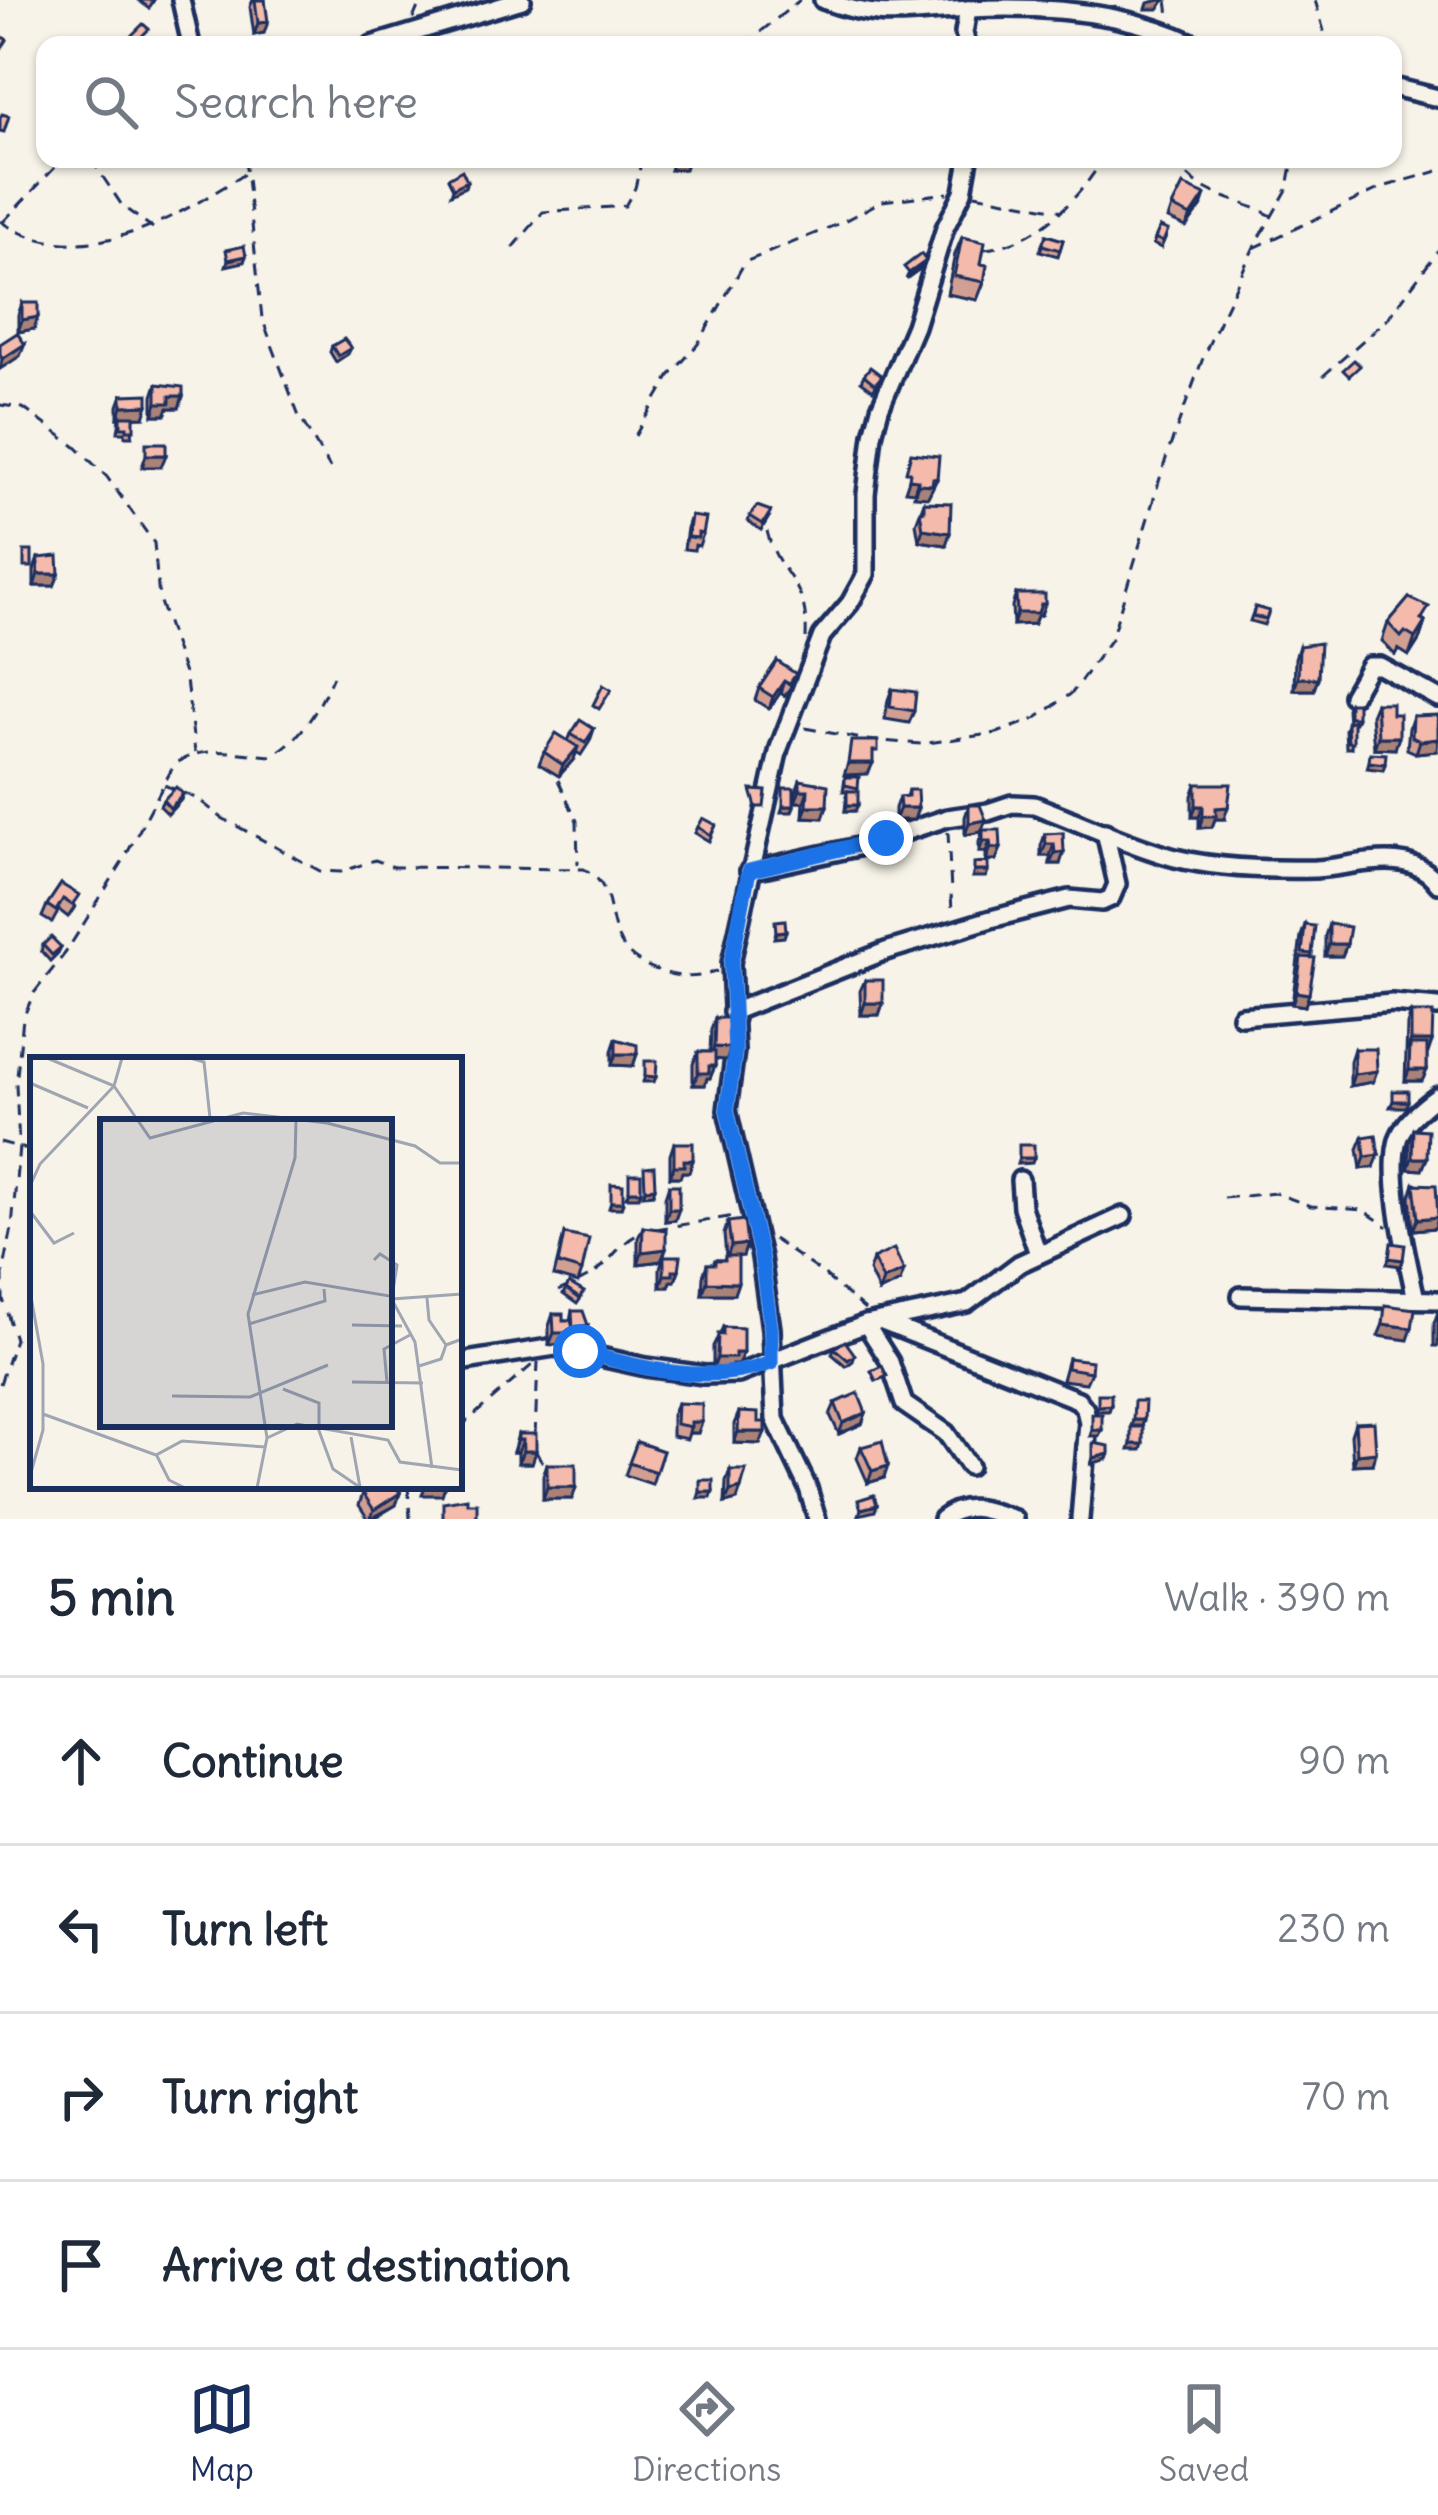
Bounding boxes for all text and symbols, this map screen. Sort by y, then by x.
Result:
search box [36,36,1402,168]
icon: search [78,69,144,135]
text: Search here [174,74,418,130]
route end [859,811,913,865]
inset map [30,1057,462,1489]
route start [553,1324,607,1378]
text: 5 min [48,1565,175,1629]
text: Walk · 390 m [1164,1573,1390,1622]
icon: ahead [48,1728,114,1794]
text: Continue [162,1733,344,1789]
text: 90 m [1298,1736,1390,1785]
icon: left [48,1896,114,1962]
text: Turn left [162,1901,328,1957]
text: 230 m [1277,1904,1390,1953]
icon: right [48,2064,114,2130]
text: Turn right [162,2069,358,2125]
text: 70 m [1302,2072,1390,2121]
icon: arrive [48,2232,114,2298]
text: Arrive at destination [162,2237,571,2293]
tab: Map [189,2376,255,2490]
tab: Directions [632,2376,781,2490]
tab: Saved [1159,2376,1249,2490]

